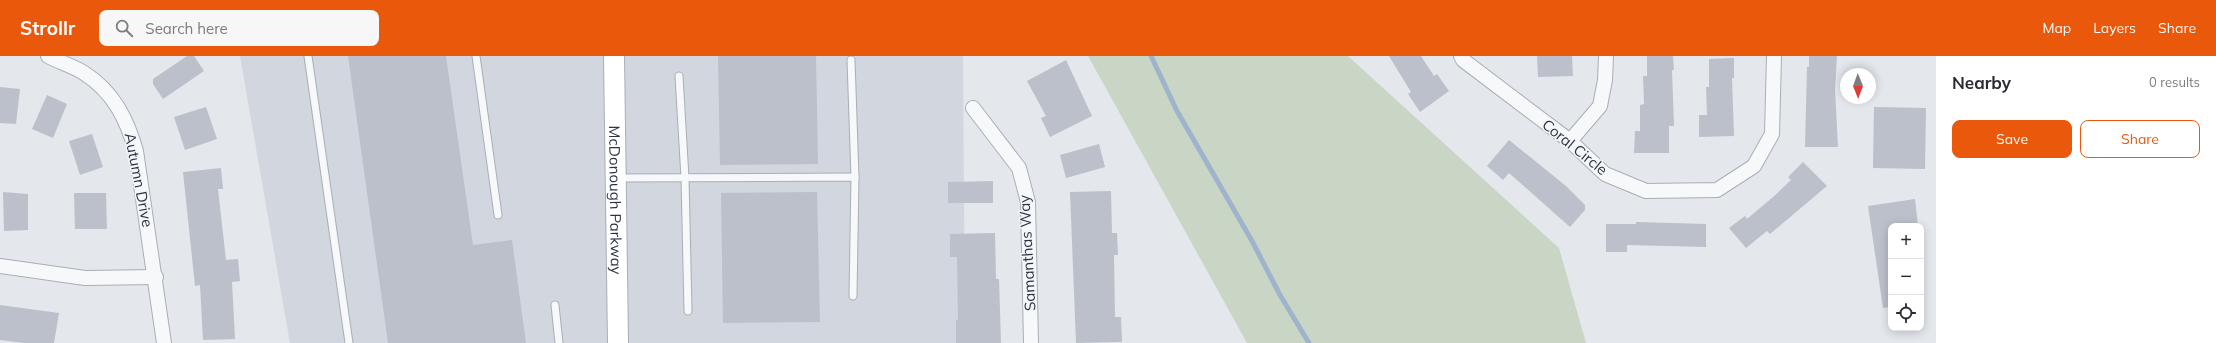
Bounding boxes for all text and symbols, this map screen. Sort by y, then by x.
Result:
search box [99,10,379,46]
text: Strollr [20,16,75,40]
icon: search [113,17,135,39]
text: Search here [145,19,228,38]
text: Map [2042,19,2071,37]
text: Layers [2093,19,2136,37]
text: Share [2158,19,2196,37]
north arrow [1840,68,1876,104]
text: Nearby [1952,72,2011,93]
text: 0 results [2149,74,2200,90]
street label: Coral Circle [1539,115,1611,179]
button: Save [1952,120,2072,158]
button: Share [2080,120,2200,158]
street label: McDonough Parkway [605,125,627,275]
street label: Autumn Drive [121,131,157,229]
street label: Samanthas Way [1014,194,1040,312]
map controls [1888,223,1924,331]
button: + [1888,223,1924,259]
button: − [1888,259,1924,295]
button: locate [1888,295,1924,331]

